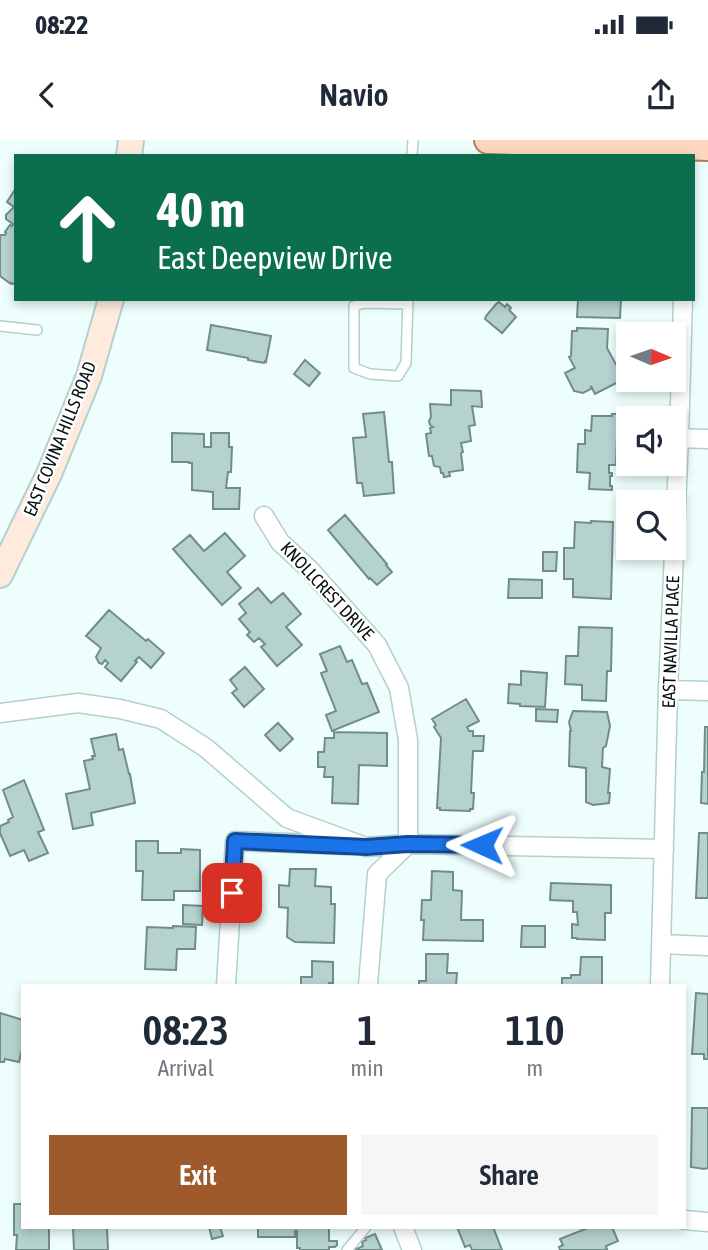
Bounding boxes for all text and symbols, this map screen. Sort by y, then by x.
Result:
text: 08:22 [35,10,89,40]
icon: back [28,76,66,114]
text: Navio [319,76,389,113]
icon: share [642,76,680,114]
text: 40 m [157,181,245,237]
icon: ahead [42,182,133,273]
text: East Deepview Drive [157,239,392,276]
north arrow [616,322,686,392]
map controls [616,322,686,560]
street label: EAST COVINA HILLS ROAD [19,358,100,519]
button: sound [616,406,686,476]
button: search [616,490,686,560]
street label: KNOLLCREST DRIVE [277,537,378,644]
street label: EAST NAVILLA PLACE [658,575,683,709]
position arrow [445,808,519,882]
pin [202,863,262,923]
icon: arrive [213,874,251,912]
text: 08:23 [143,1006,229,1054]
text: 1 [357,1006,377,1054]
text: 110 [505,1006,564,1054]
text: Arrival [158,1055,214,1081]
text: min [351,1055,384,1081]
text: m [527,1055,543,1081]
button: Exit [49,1135,347,1215]
button: Share [361,1135,658,1215]

